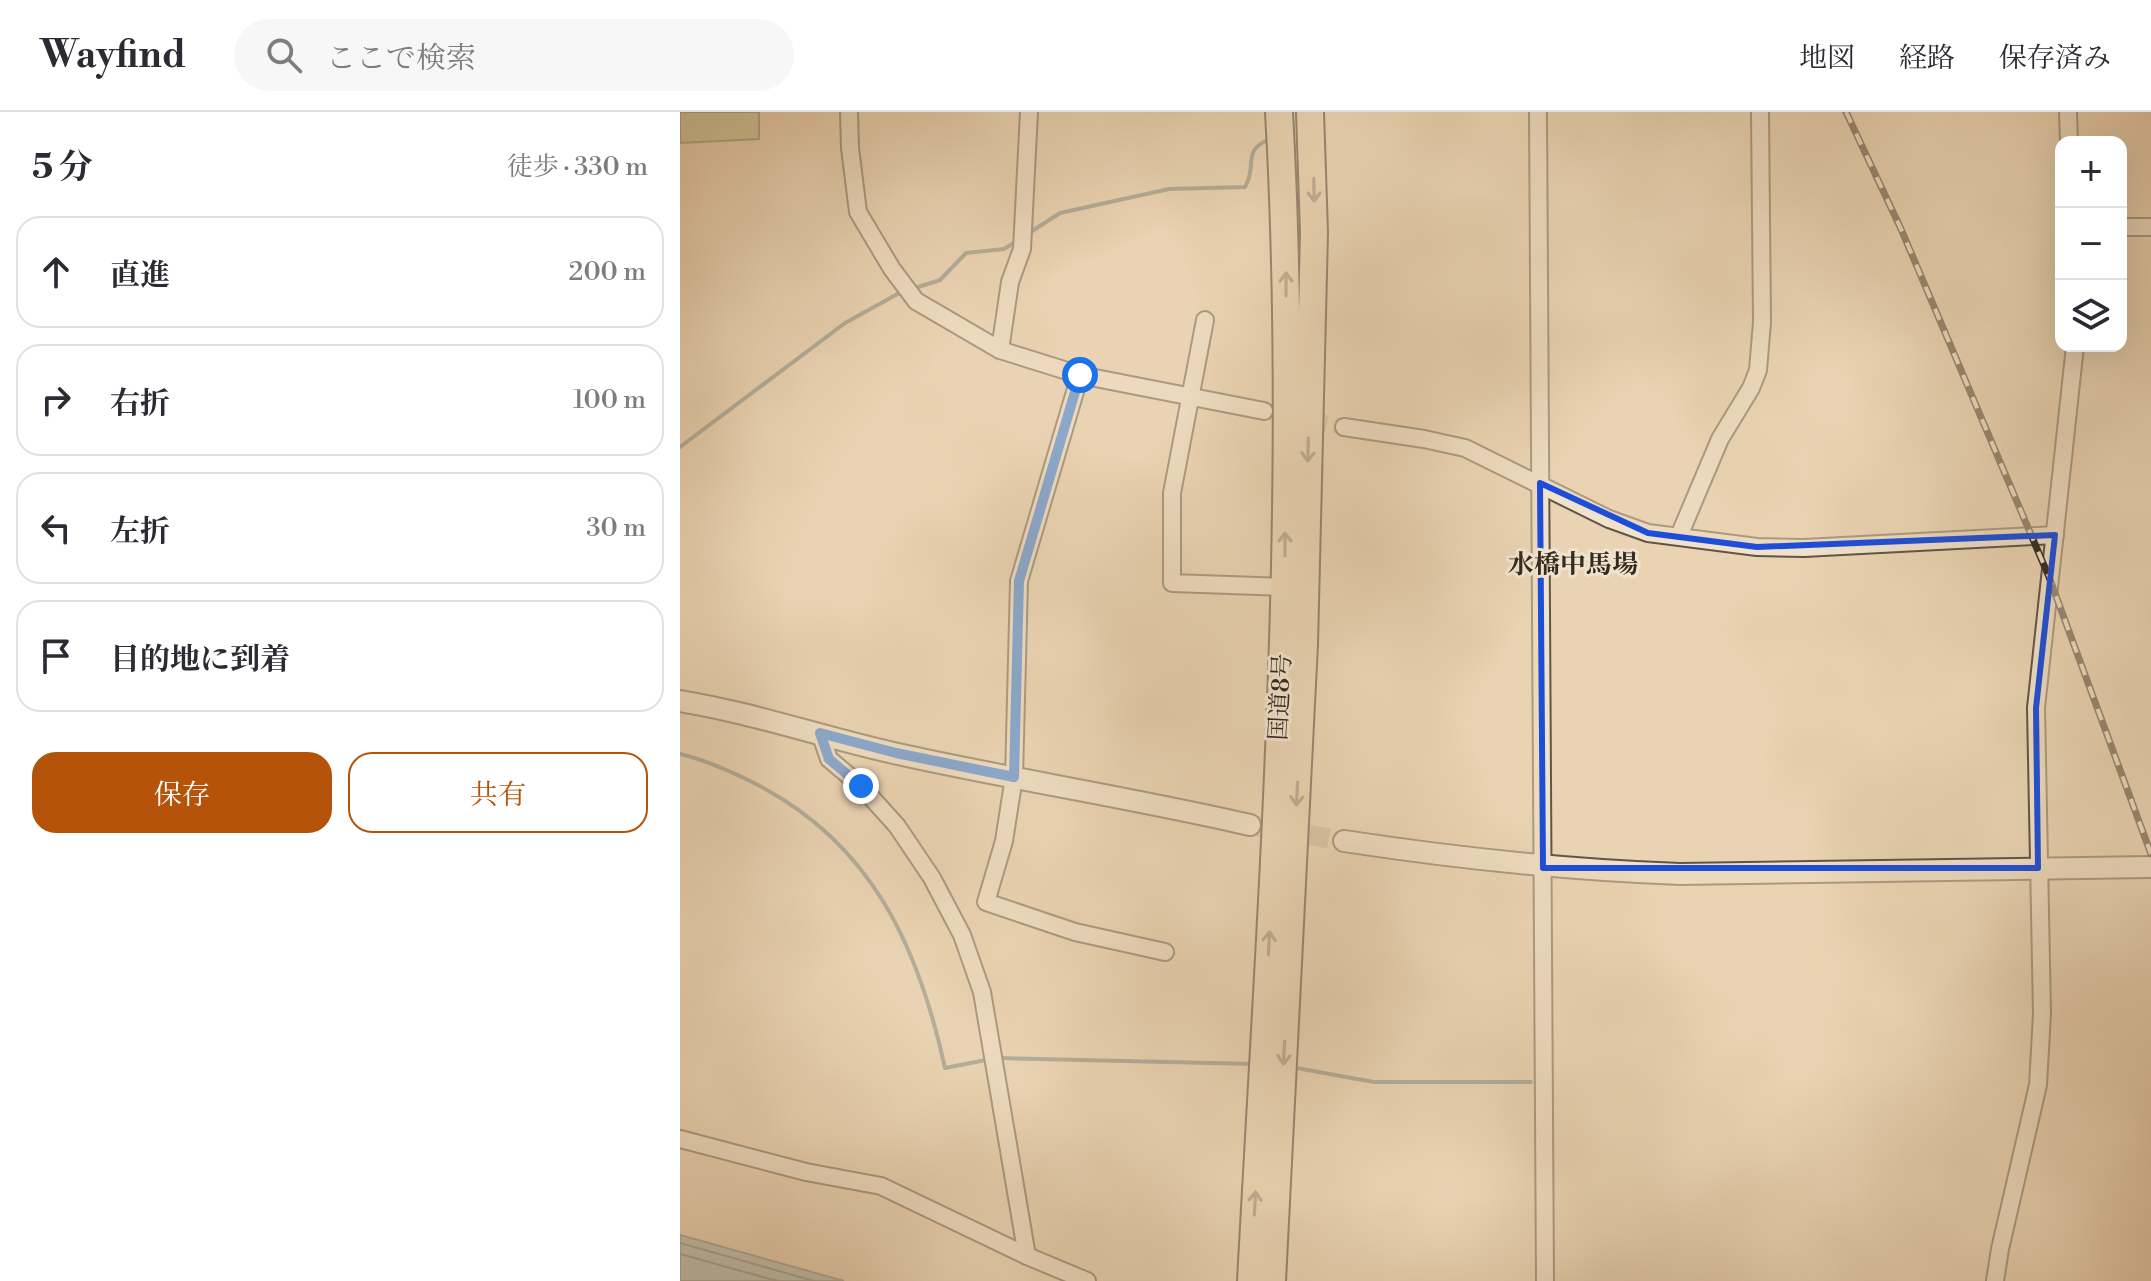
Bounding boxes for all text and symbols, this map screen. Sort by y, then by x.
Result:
search box [234,19,794,91]
text: Wayfind [40,32,186,79]
icon: search [262,33,306,77]
text: ここで検索 [326,40,476,78]
text: 地図 [1799,41,1855,76]
text: 経路 [1899,41,1955,76]
text: 保存済み [1999,41,2111,76]
map controls [2055,136,2127,352]
button: + [2055,136,2127,208]
text: 5 分 [32,147,93,189]
text: 徒歩 · 330 m [507,151,648,183]
one-way arrow [1306,176,1321,203]
button: − [2055,208,2127,280]
icon: ahead [34,250,78,294]
text: 200 m [569,256,646,288]
text: 直進 [110,257,170,295]
one-way arrow [1278,271,1294,298]
button: layers [2055,280,2127,352]
route start [1062,357,1098,393]
icon: right [34,378,78,422]
text: 100 m [573,384,646,416]
text: 右折 [110,385,170,423]
one-way arrow [1300,436,1316,463]
icon: left [34,506,78,550]
text: 30 m [586,512,646,544]
text: 左折 [110,513,170,551]
one-way arrow [1277,531,1293,558]
district label: 水橋中馬場 [1508,549,1638,581]
icon: arrive [34,634,78,678]
text: 目的地に到着 [110,641,290,679]
street label: 国道8号 [1264,653,1298,741]
button: 保存 [32,752,332,833]
button: 共有 [348,752,648,833]
route end [843,768,879,804]
one-way arrow [1289,780,1304,807]
one-way arrow [1261,930,1276,957]
one-way arrow [1276,1039,1291,1066]
one-way arrow [1248,1190,1263,1217]

